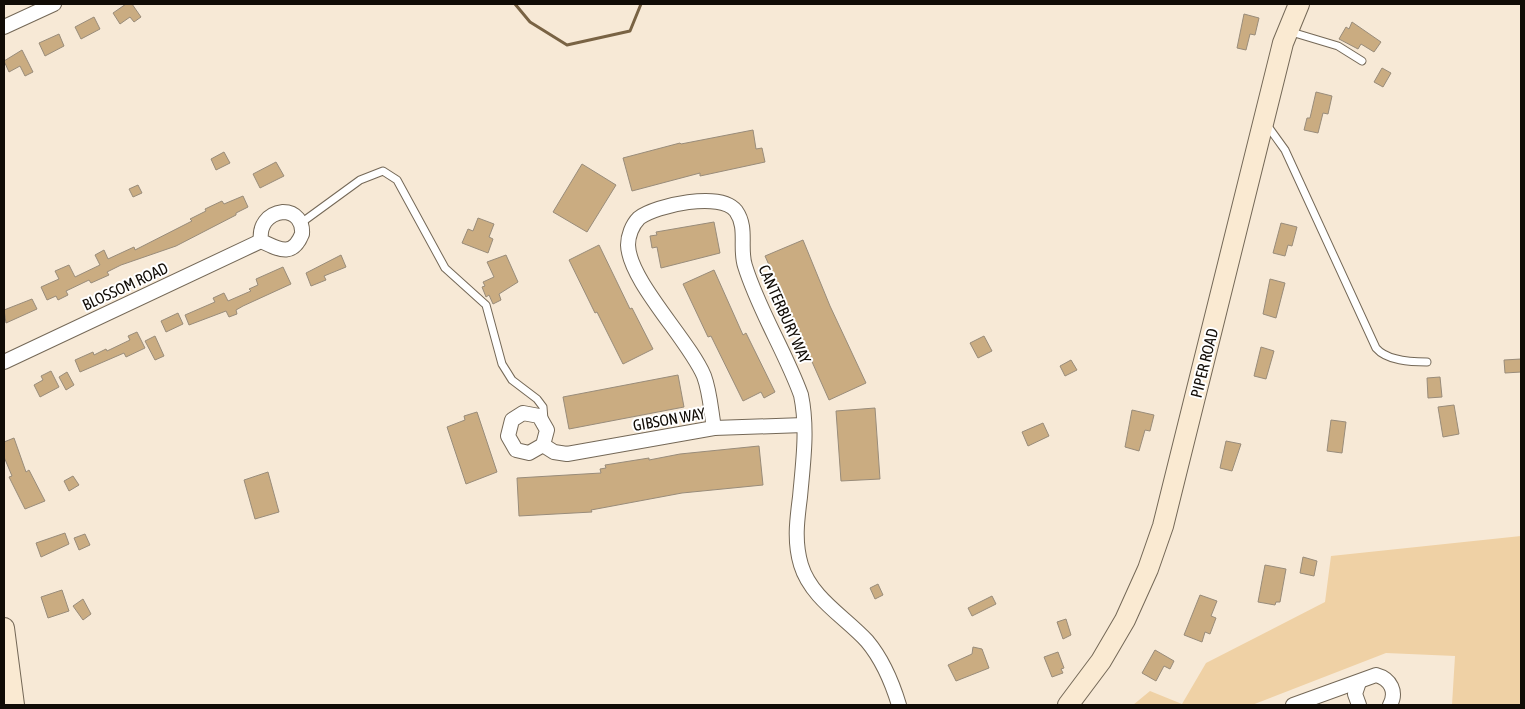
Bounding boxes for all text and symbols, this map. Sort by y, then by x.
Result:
street label: BLOSSOM ROAD [79,258,171,314]
street label: CANTERBURY WAY [755,262,815,367]
street label: PIPER ROAD [1187,326,1221,400]
street label: GIBSON WAY [631,404,708,434]

